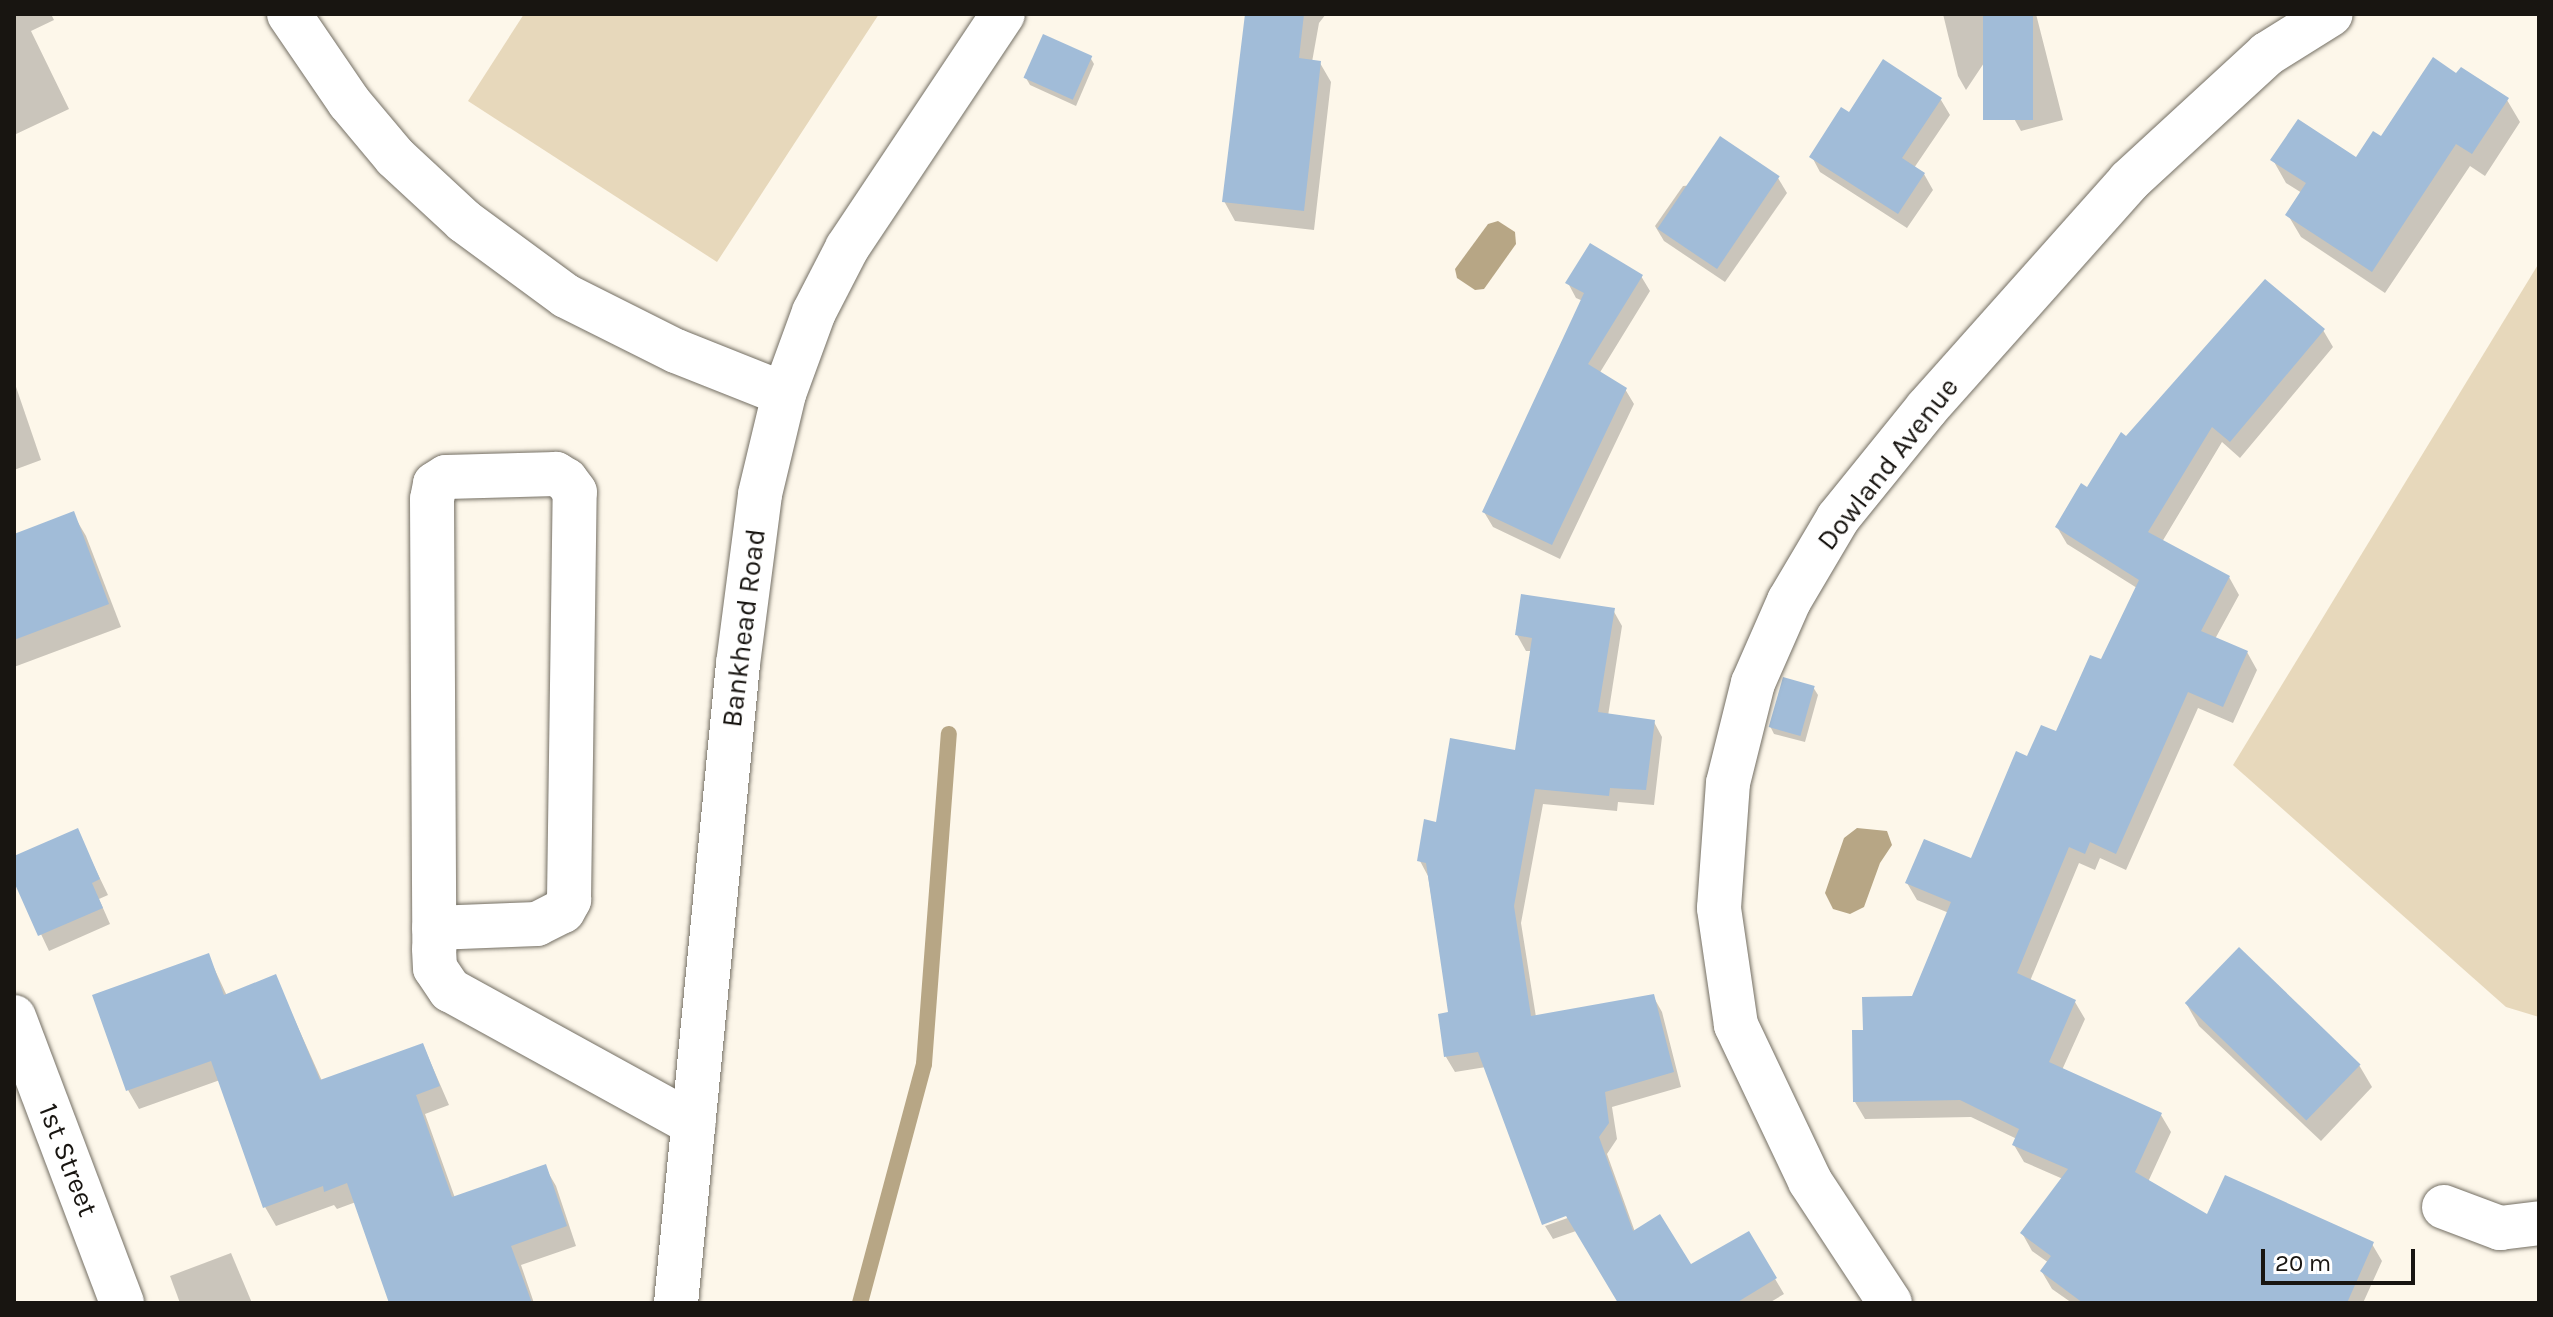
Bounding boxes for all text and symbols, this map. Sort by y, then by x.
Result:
street label: Dowland Avenue [1810,371,1966,557]
street label: Bankhead Road [715,527,773,729]
street label: 1st Street [31,1099,105,1221]
scale bar [2265,1233,2419,1283]
text: 20 m [2275,1249,2331,1277]

